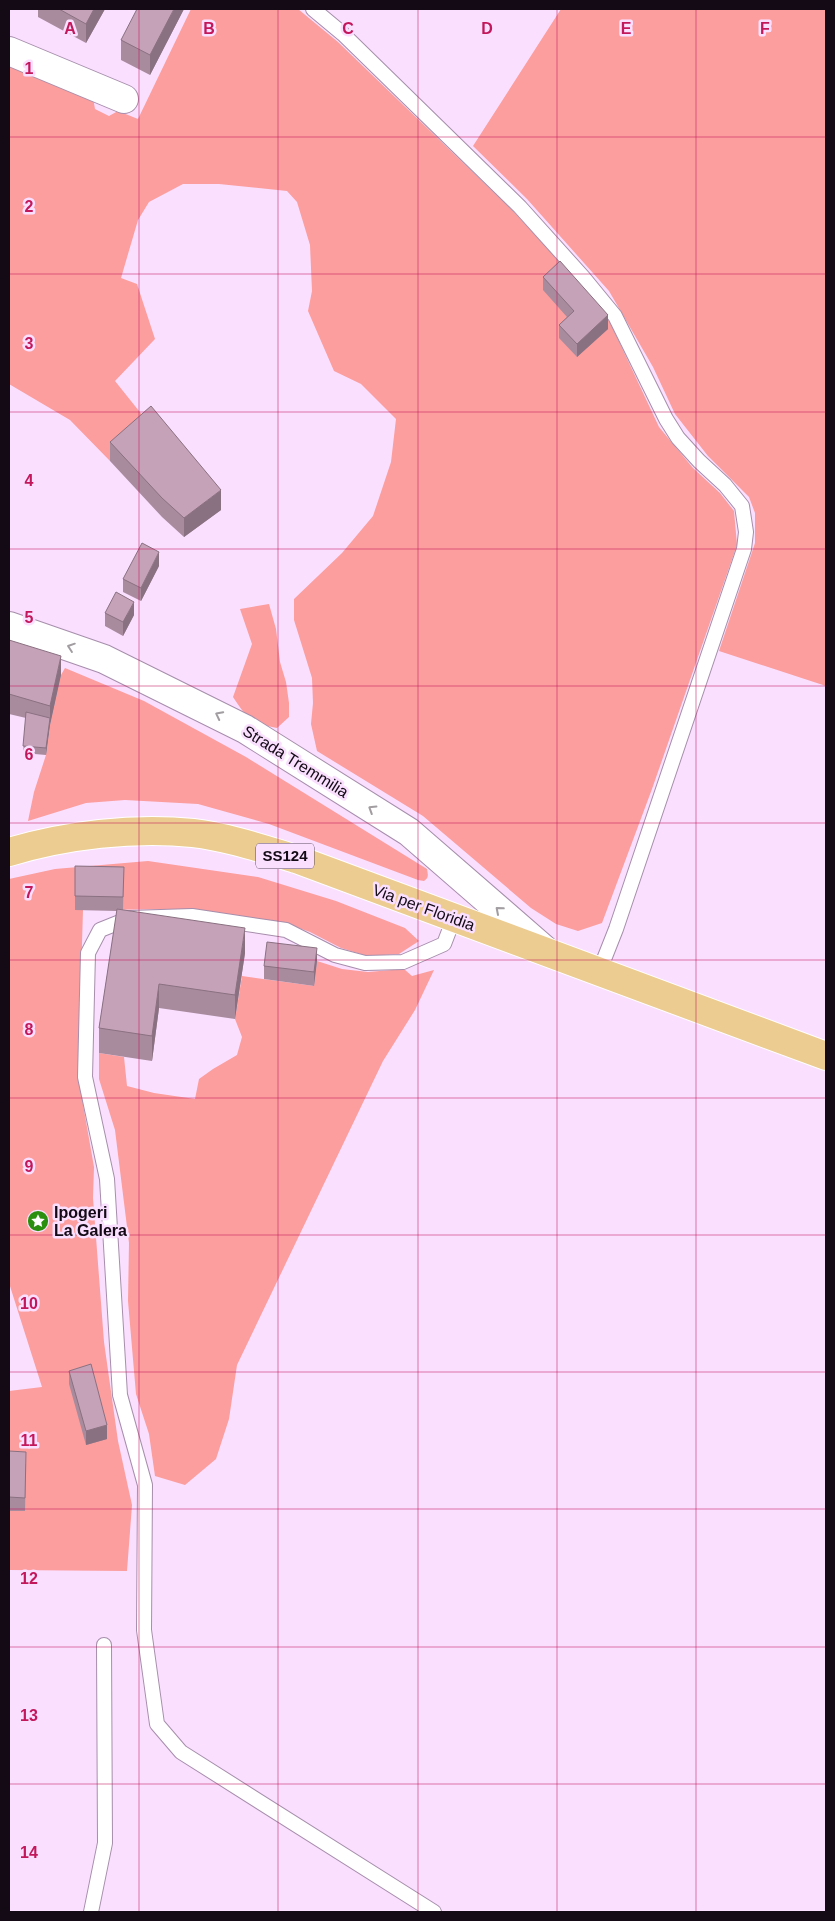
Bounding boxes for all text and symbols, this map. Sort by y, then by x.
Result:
text: A [64,20,76,37]
text: B [203,20,215,37]
text: C [342,20,354,37]
text: D [481,20,493,37]
text: E [621,20,632,37]
text: F [760,20,770,37]
text: 1 [25,60,34,77]
text: 2 [25,198,34,215]
text: 3 [25,335,34,352]
text: 4 [25,472,34,489]
text: 5 [25,609,34,626]
one-way arrow [67,643,76,653]
one-way arrow [215,711,224,721]
street label: Strada Tremmilia [240,722,352,801]
text: 6 [25,746,34,763]
one-way arrow [369,806,378,815]
road number: SS124 [256,844,314,868]
street label: Via per Floridia [371,881,477,934]
text: 7 [25,884,34,901]
one-way arrow [495,907,504,916]
text: 8 [25,1021,34,1038]
text: 9 [25,1158,34,1175]
place label: Ipogeri La Galera [54,1204,127,1239]
place icon: Ipogeri La Galera [26,1209,50,1233]
text: 10 [20,1295,38,1312]
text: 11 [21,1432,38,1449]
text: 12 [20,1570,38,1587]
text: 13 [20,1707,38,1724]
text: 14 [20,1844,38,1861]

